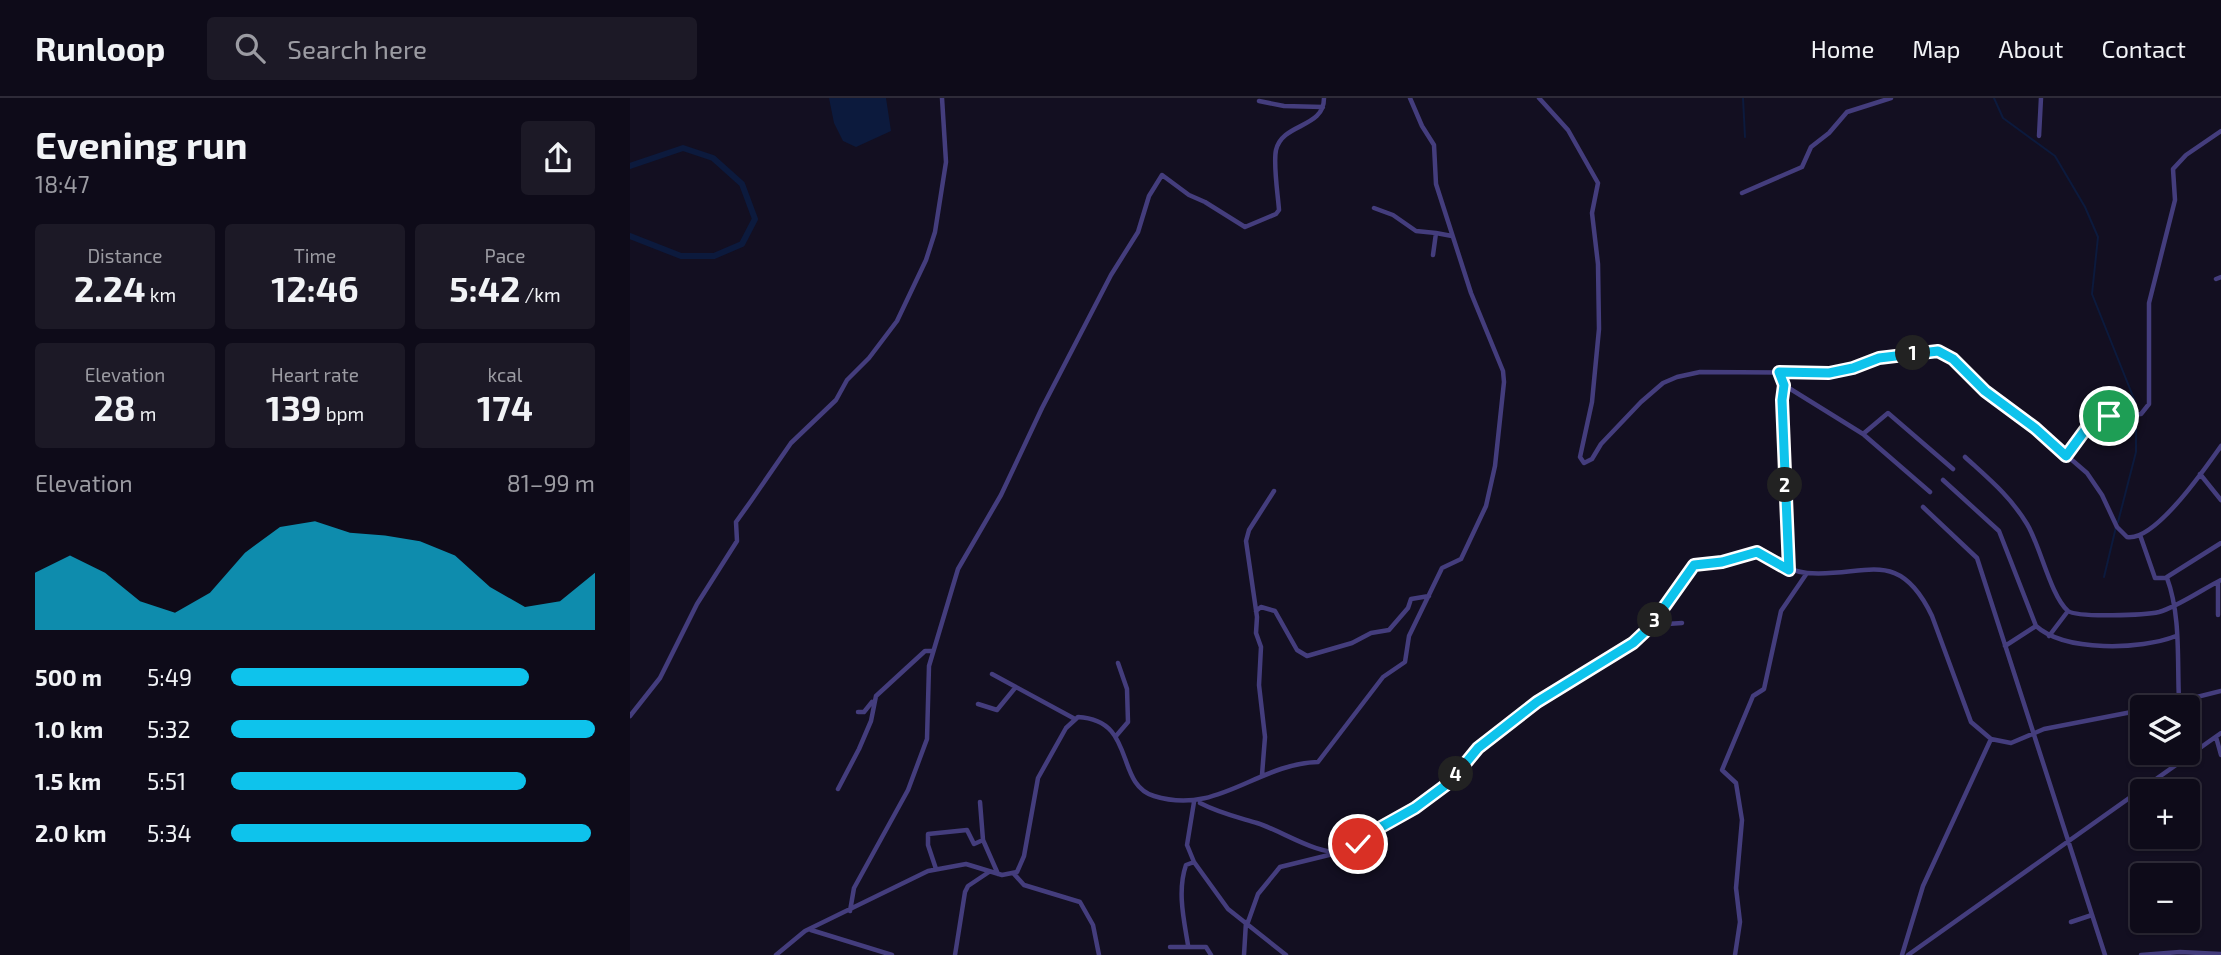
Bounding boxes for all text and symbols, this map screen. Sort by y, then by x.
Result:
search box [207,17,697,80]
text: Runloop [35,28,165,68]
icon: search [231,29,269,67]
text: Search here [287,33,427,64]
text: Home [1811,34,1874,63]
text: Map [1912,34,1960,63]
text: About [1998,34,2064,63]
text: Contact [2102,34,2186,63]
text: Evening run [35,121,248,167]
button: share [521,121,595,195]
text: 18:47 [35,170,89,198]
text: Distance [87,244,163,267]
text: Time [294,244,336,267]
text: Pace [485,244,525,267]
text: 2.24 [74,267,145,309]
text: 12:46 [271,267,359,309]
text: 5:42 [449,267,520,309]
text: km [145,283,176,306]
text: /km [520,283,561,306]
pin: 1 [1896,336,1930,370]
text: 1 [1908,341,1917,364]
text: Elevation [85,363,165,386]
text: Heart rate [271,363,359,386]
text: kcal [488,363,522,386]
text: 28 [93,386,136,428]
text: 139 [266,386,321,428]
text: 174 [477,386,533,428]
pin [2079,386,2139,446]
icon: arrive [2090,397,2128,435]
text: m [136,402,157,425]
text: bpm [321,402,364,425]
pin: 2 [1768,468,1802,502]
text: Elevation [35,469,133,497]
text: 81–99 m [507,469,595,497]
text: 2 [1779,473,1790,496]
pin: 3 [1637,602,1672,638]
text: 3 [1649,608,1660,631]
text: 500 m [35,663,102,691]
text: 5:49 [147,663,192,691]
map controls [2130,695,2200,933]
button: layers [2130,695,2200,765]
text: 1.0 km [35,715,103,743]
text: 5:32 [147,715,190,743]
pin: 4 [1438,756,1474,792]
text: 4 [1449,762,1462,785]
text: 1.5 km [35,767,101,795]
text: 5:51 [147,767,186,795]
button: + [2130,779,2200,849]
pin [1328,814,1388,874]
text: 2.0 km [35,819,107,847]
text: 5:34 [147,819,192,847]
icon: check [1339,825,1377,863]
button: − [2130,863,2200,933]

